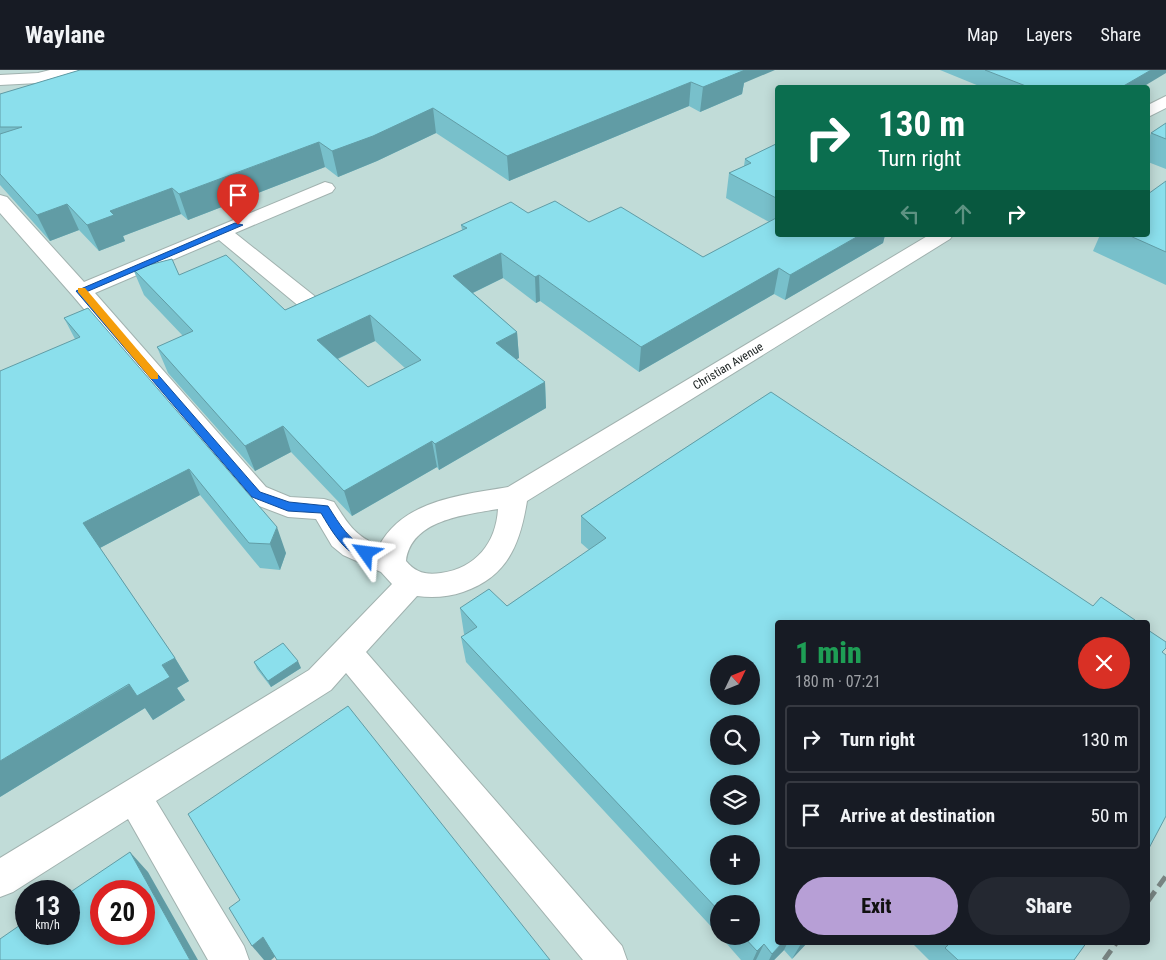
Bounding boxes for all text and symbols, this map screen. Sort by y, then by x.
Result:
text: Waylane [25,21,105,49]
text: Map [967,24,998,45]
text: Layers [1026,24,1073,45]
text: Share [1101,24,1141,45]
text: 130 m [878,104,965,145]
icon: right [795,105,860,170]
text: Turn right [878,146,961,171]
pin [217,174,259,225]
icon: arrive [224,181,252,209]
icon: left [896,200,924,228]
icon: ahead [949,200,977,228]
icon: right [1002,200,1030,228]
street label: Christian Avenue [690,339,766,393]
position arrow [339,526,391,578]
text: 1 min [795,635,862,670]
button: close [1078,637,1130,689]
north arrow [710,655,760,705]
map controls [710,655,760,945]
text: 180 m · 07:21 [795,672,881,691]
button: search [710,715,760,765]
icon: right [797,725,825,753]
text: Turn right [840,728,915,751]
text: 130 m [1081,728,1128,751]
button: layers [710,775,760,825]
icon: arrive [797,801,825,829]
text: Arrive at destination [840,804,995,827]
text: 50 m [1091,804,1128,827]
button: + [710,835,760,885]
button: Exit [795,877,958,935]
button: Share [968,877,1130,935]
speed limit sign: 20 [90,880,155,945]
text: 13 [35,892,60,921]
button: − [710,895,760,945]
text: km/h [35,918,60,932]

